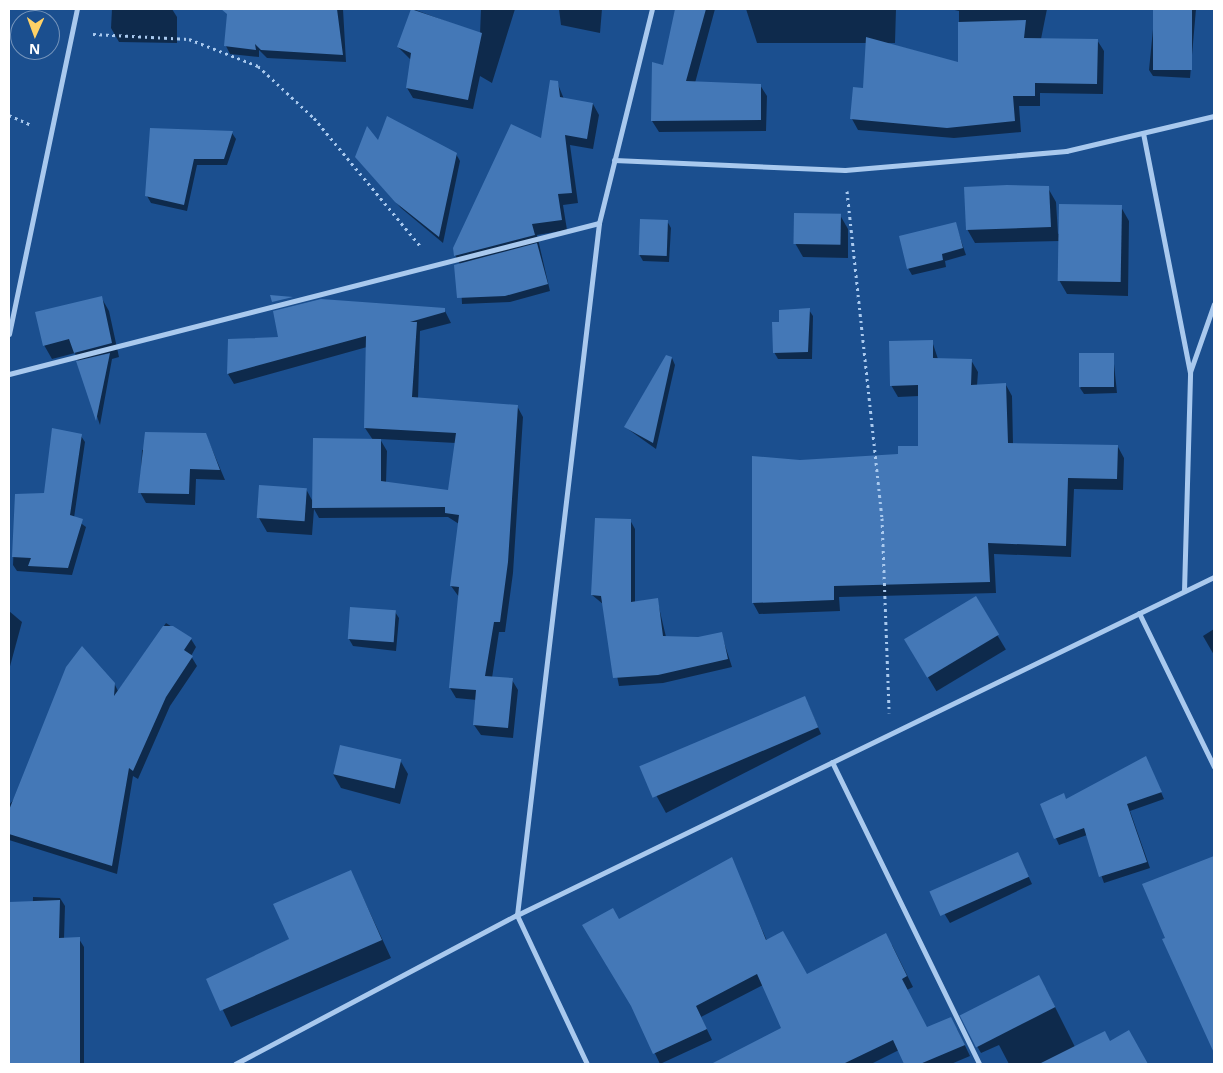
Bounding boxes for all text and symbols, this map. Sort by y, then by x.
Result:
north arrow [10,10,60,60]
text: N [28,40,41,59]

